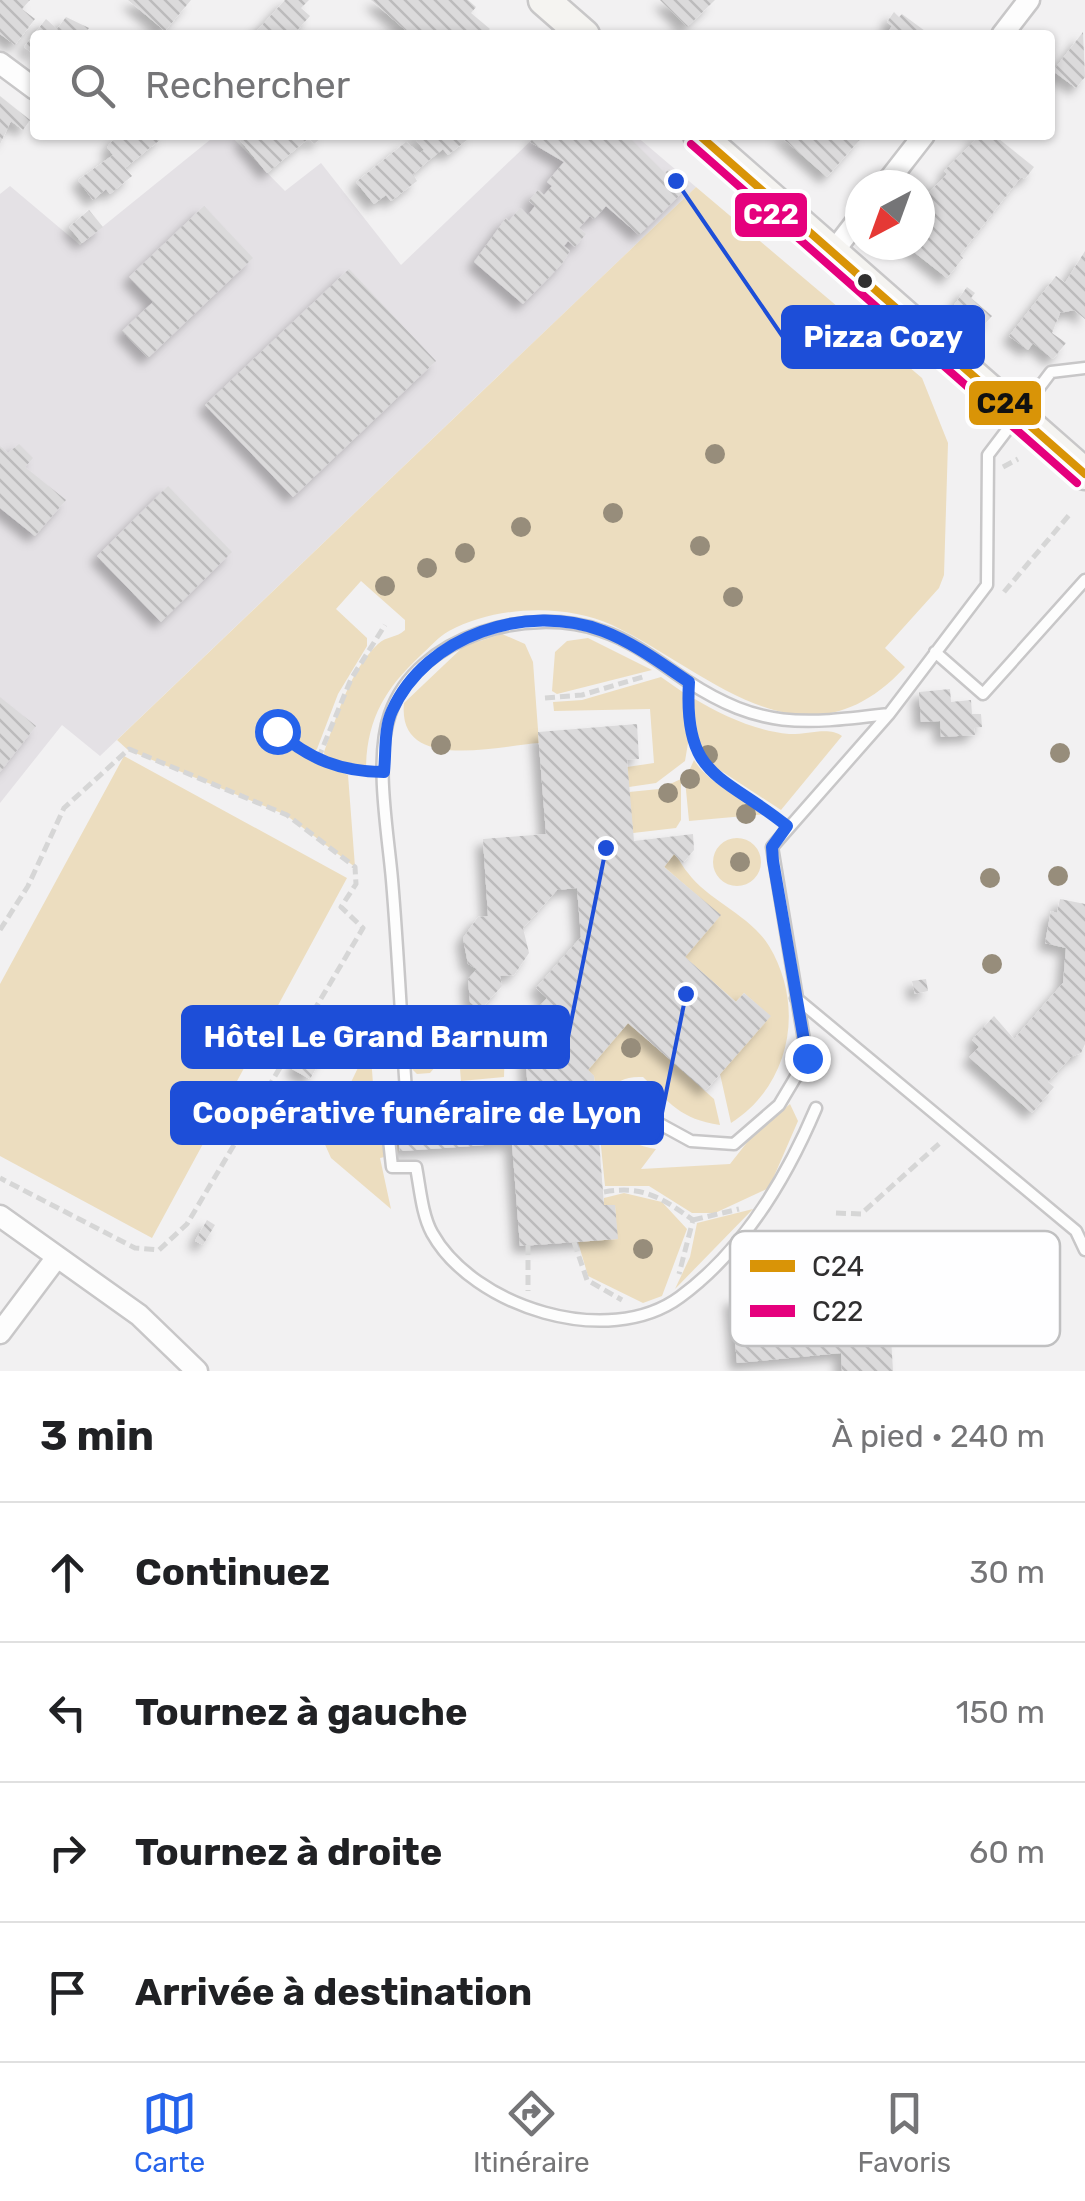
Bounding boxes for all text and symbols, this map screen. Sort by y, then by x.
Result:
search box [30,30,1055,140]
icon: search [65,58,120,113]
text: Rechercher [145,62,350,108]
north arrow [845,170,935,260]
line badge: C22 [733,191,809,239]
text: C22 [743,198,799,231]
unlabelled marker [855,271,875,291]
callout: Pizza Cozy [783,307,983,367]
text: Pizza Cozy [803,319,963,355]
line badge: C24 [967,379,1043,427]
text: C24 [977,387,1033,420]
route start [255,709,301,755]
callout: Hôtel Le Grand Barnum [183,1007,568,1067]
text: Hôtel Le Grand Barnum [203,1019,549,1055]
route end [785,1036,831,1082]
callout: Coopérative funéraire de Lyon [172,1083,662,1143]
text: Coopérative funéraire de Lyon [192,1095,642,1131]
legend [730,1231,1060,1346]
text: C24 [812,1250,864,1283]
text: C22 [812,1295,864,1328]
text: 3 min [40,1411,154,1461]
text: À pied · 240 m [832,1417,1045,1455]
icon: ahead [40,1545,95,1600]
text: Continuez [135,1549,330,1595]
text: 30 m [969,1553,1045,1591]
icon: left [40,1685,95,1740]
text: Tournez à gauche [135,1689,468,1735]
text: 150 m [956,1693,1045,1731]
icon: right [40,1825,95,1880]
text: Tournez à droite [135,1829,442,1875]
text: 60 m [969,1833,1045,1871]
icon: arrive [40,1965,95,2020]
text: Arrivée à destination [135,1969,532,2015]
tab: Carte [134,2086,205,2179]
tab: Itinéraire [473,2086,590,2179]
tab: Favoris [858,2086,951,2179]

